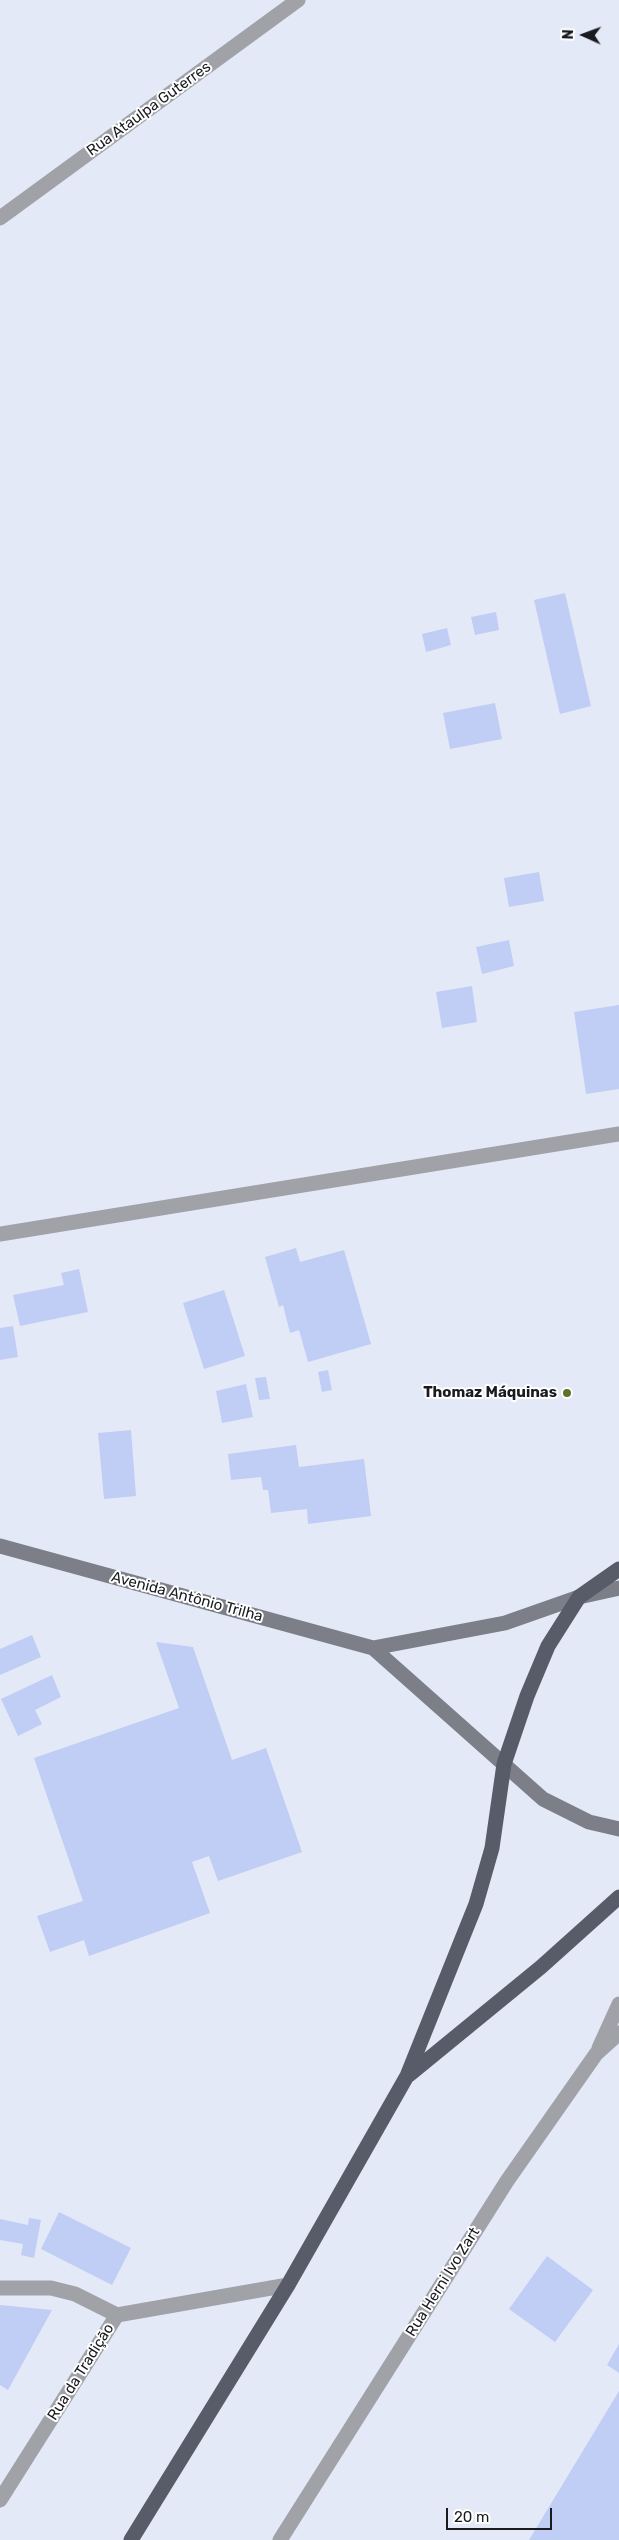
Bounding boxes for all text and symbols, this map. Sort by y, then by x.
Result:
north arrow [559,10,609,60]
text: N [560,29,577,40]
street label: Rua Ataulpa Guterres [83,58,215,160]
place label: Thomaz Máquinas [423,1384,557,1402]
marker: Thomaz Máquinas [561,1387,573,1399]
street label: Avenida Antônio Trilha [109,1568,265,1626]
street label: Rua Herni Ivo Zart [402,2224,484,2340]
street label: Rua da Tradição [44,2320,118,2424]
scale bar [449,2498,555,2530]
text: 20 m [454,2508,489,2526]

